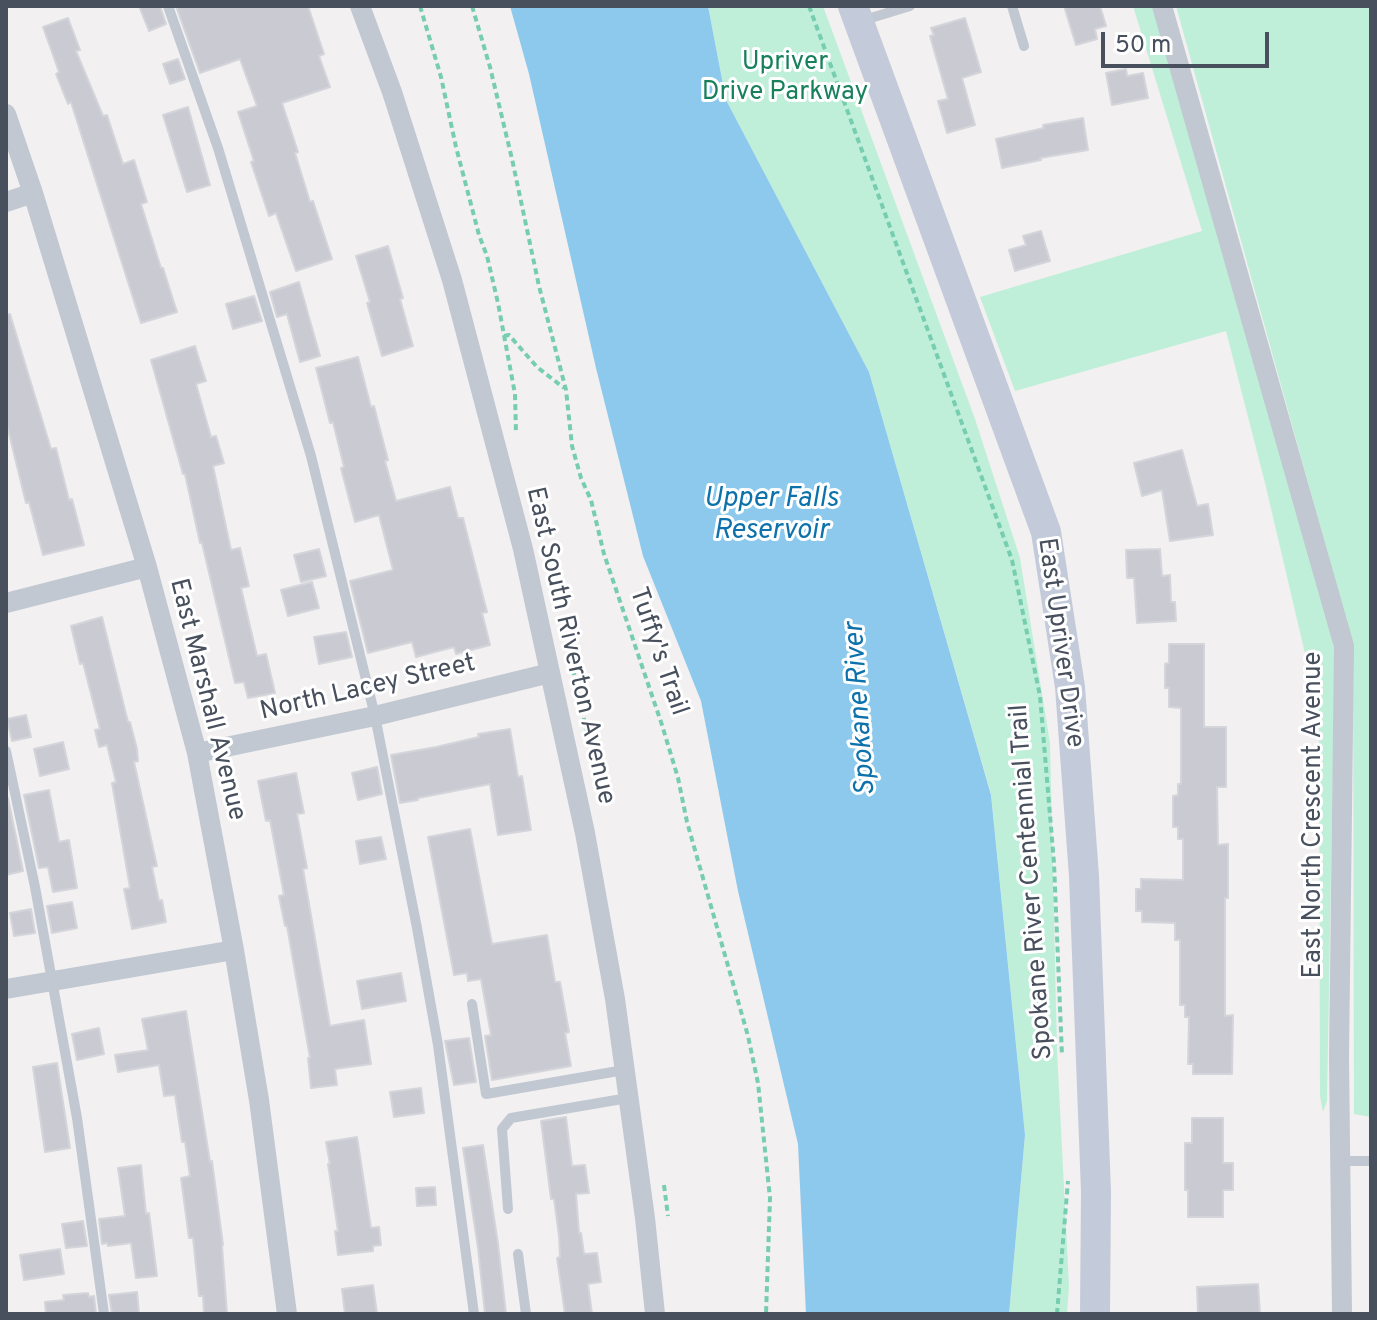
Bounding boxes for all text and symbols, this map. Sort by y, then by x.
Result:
scale bar [1105,16,1273,66]
text: 50 m [1115,31,1171,61]
park label: Upriver Drive Parkway [702,48,868,110]
water label: Upper Falls Reservoir [704,483,838,549]
street label: East South Riverton Avenue [517,484,621,808]
street label: East Upriver Drive [1029,536,1089,750]
street label: East Marshall Avenue [161,576,251,824]
street label: Tuffy's Trail [621,584,693,720]
water label: Spokane River [839,621,885,797]
street label: North Lacey Street [257,649,479,729]
street label: East North Crescent Avenue [1299,652,1331,978]
street label: Spokane River Centennial Trail [1005,703,1061,1061]

